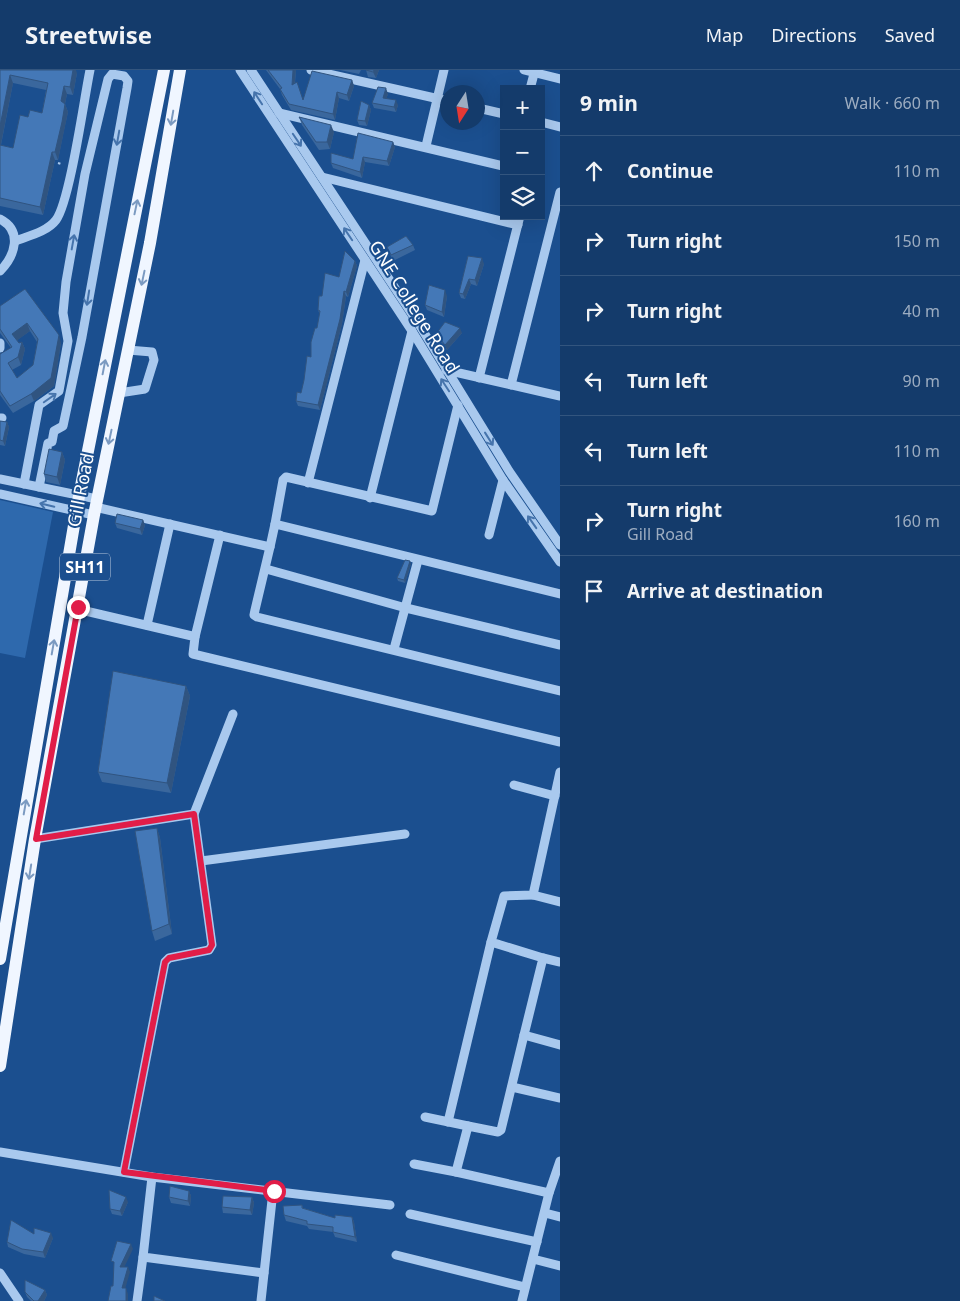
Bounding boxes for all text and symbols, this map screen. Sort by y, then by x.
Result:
text: Streetwise [25,18,152,51]
text: Map [706,23,743,47]
text: Directions [771,23,857,47]
text: Saved [885,23,935,47]
north arrow [440,85,485,130]
map controls [500,85,545,220]
button: + [500,85,545,130]
text: 9 min [580,89,638,117]
one-way arrow [253,91,264,105]
text: Walk · 660 m [845,92,940,114]
one-way arrow [166,110,176,126]
one-way arrow [113,130,123,146]
button: − [500,130,545,175]
one-way arrow [292,133,302,147]
icon: ahead [580,157,608,185]
text: Continue [627,158,713,184]
text: 110 m [893,160,940,182]
button: layers [500,175,545,220]
one-way arrow [131,200,141,216]
one-way arrow [343,227,353,241]
icon: right [580,227,608,255]
text: Turn right [627,228,722,254]
text: 150 m [893,230,940,252]
one-way arrow [69,234,79,250]
street label: GNE College Road [364,236,465,377]
one-way arrow [137,269,147,285]
one-way arrow [83,290,93,306]
icon: right [580,297,608,325]
text: Turn right [627,298,722,324]
text: 40 m [903,300,940,322]
one-way arrow [100,359,109,375]
icon: left [580,367,608,395]
text: Turn left [627,368,708,394]
text: 90 m [903,370,940,392]
one-way arrow [439,379,449,393]
one-way arrow [43,393,57,403]
one-way arrow [104,429,114,445]
one-way arrow [485,431,495,445]
icon: left [580,437,608,465]
text: Turn left [627,438,708,464]
text: 110 m [893,440,940,462]
street label: Gill Road [61,451,99,529]
text: Turn right [627,497,722,523]
one-way arrow [39,500,55,509]
icon: right [580,507,608,535]
text: 160 m [893,510,940,532]
one-way arrow [527,515,537,529]
text: Gill Road [627,523,694,545]
road number: SH11 [60,554,110,581]
icon: arrive [580,577,608,605]
text: Arrive at destination [627,578,823,604]
route end [67,596,90,619]
one-way arrow [48,639,58,655]
one-way arrow [20,799,30,815]
one-way arrow [25,864,35,880]
route start [263,1180,286,1203]

